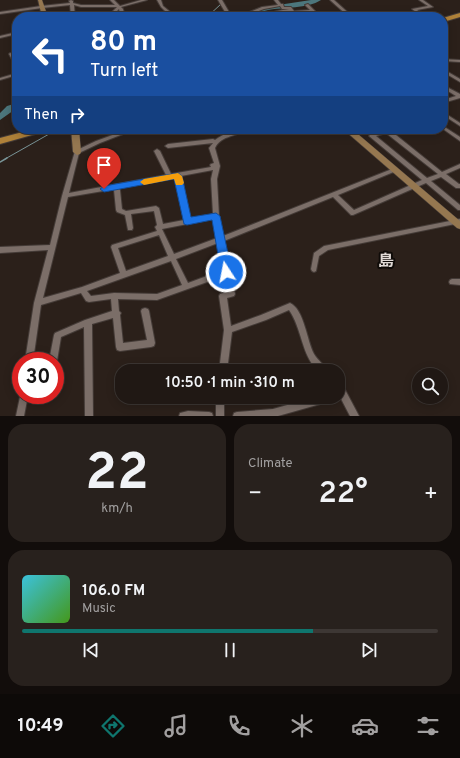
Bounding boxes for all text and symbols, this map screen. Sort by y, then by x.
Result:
text: 80 m [90,25,157,61]
icon: left [24,28,76,80]
text: Turn left [90,60,158,83]
icon: right [66,104,88,126]
text: Then [24,106,58,125]
pin [87,148,121,189]
icon: arrive [93,154,115,176]
position arrow [205,251,247,293]
district label: 島 [378,252,394,272]
speed limit sign: 30 [12,352,64,404]
map controls [412,368,448,404]
button: search [412,368,448,404]
text: 10:50 · 1 min · 310 m [165,374,295,393]
text: 22 [85,442,149,508]
text: Climate [248,456,293,472]
text: 22° [318,476,368,513]
text: − [248,481,262,508]
text: + [424,481,438,508]
text: km/h [101,501,133,517]
text: 106.0 FM [82,582,145,601]
text: Music [82,601,116,617]
icon: previous [80,639,102,661]
icon: pause [219,639,241,661]
icon: next [358,639,380,661]
icon: directions [99,712,127,740]
icon: music [162,712,190,740]
icon: phone [225,712,253,740]
icon: climate [288,712,316,740]
icon: car [351,712,379,740]
icon: filters [414,712,442,740]
text: 10:49 [18,715,64,738]

